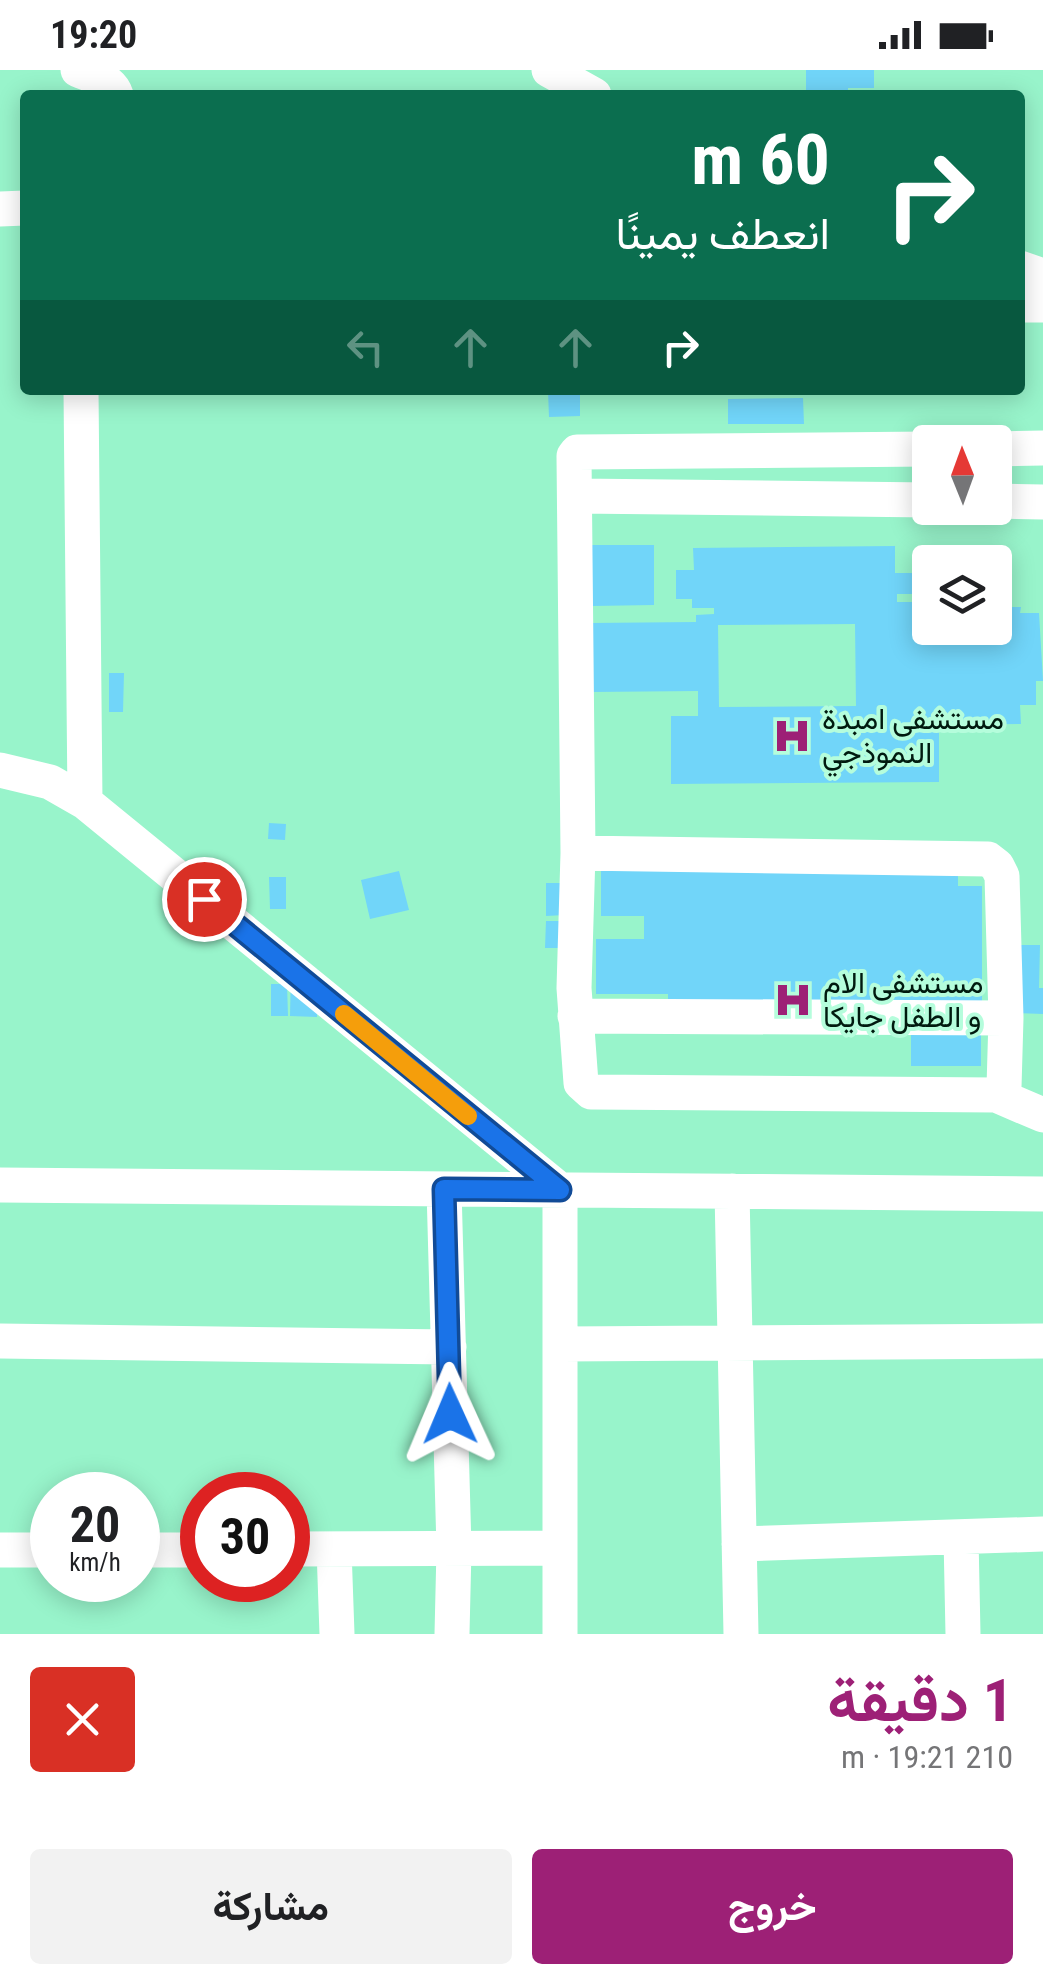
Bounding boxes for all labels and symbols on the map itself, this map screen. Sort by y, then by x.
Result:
north arrow [912,425,1012,525]
place label: مستشفى امبدة النموذجي [822,701,1004,777]
hospital icon: مستشفى امبدة النموذجي [771,715,813,757]
pin [162,857,247,942]
place label: مستشفى الام و الطفل جايكا [823,965,984,1035]
hospital icon: مستشفى الام و الطفل جايكا [772,979,814,1021]
position arrow [398,1362,502,1466]
speed limit sign: 30 [180,1472,310,1602]

